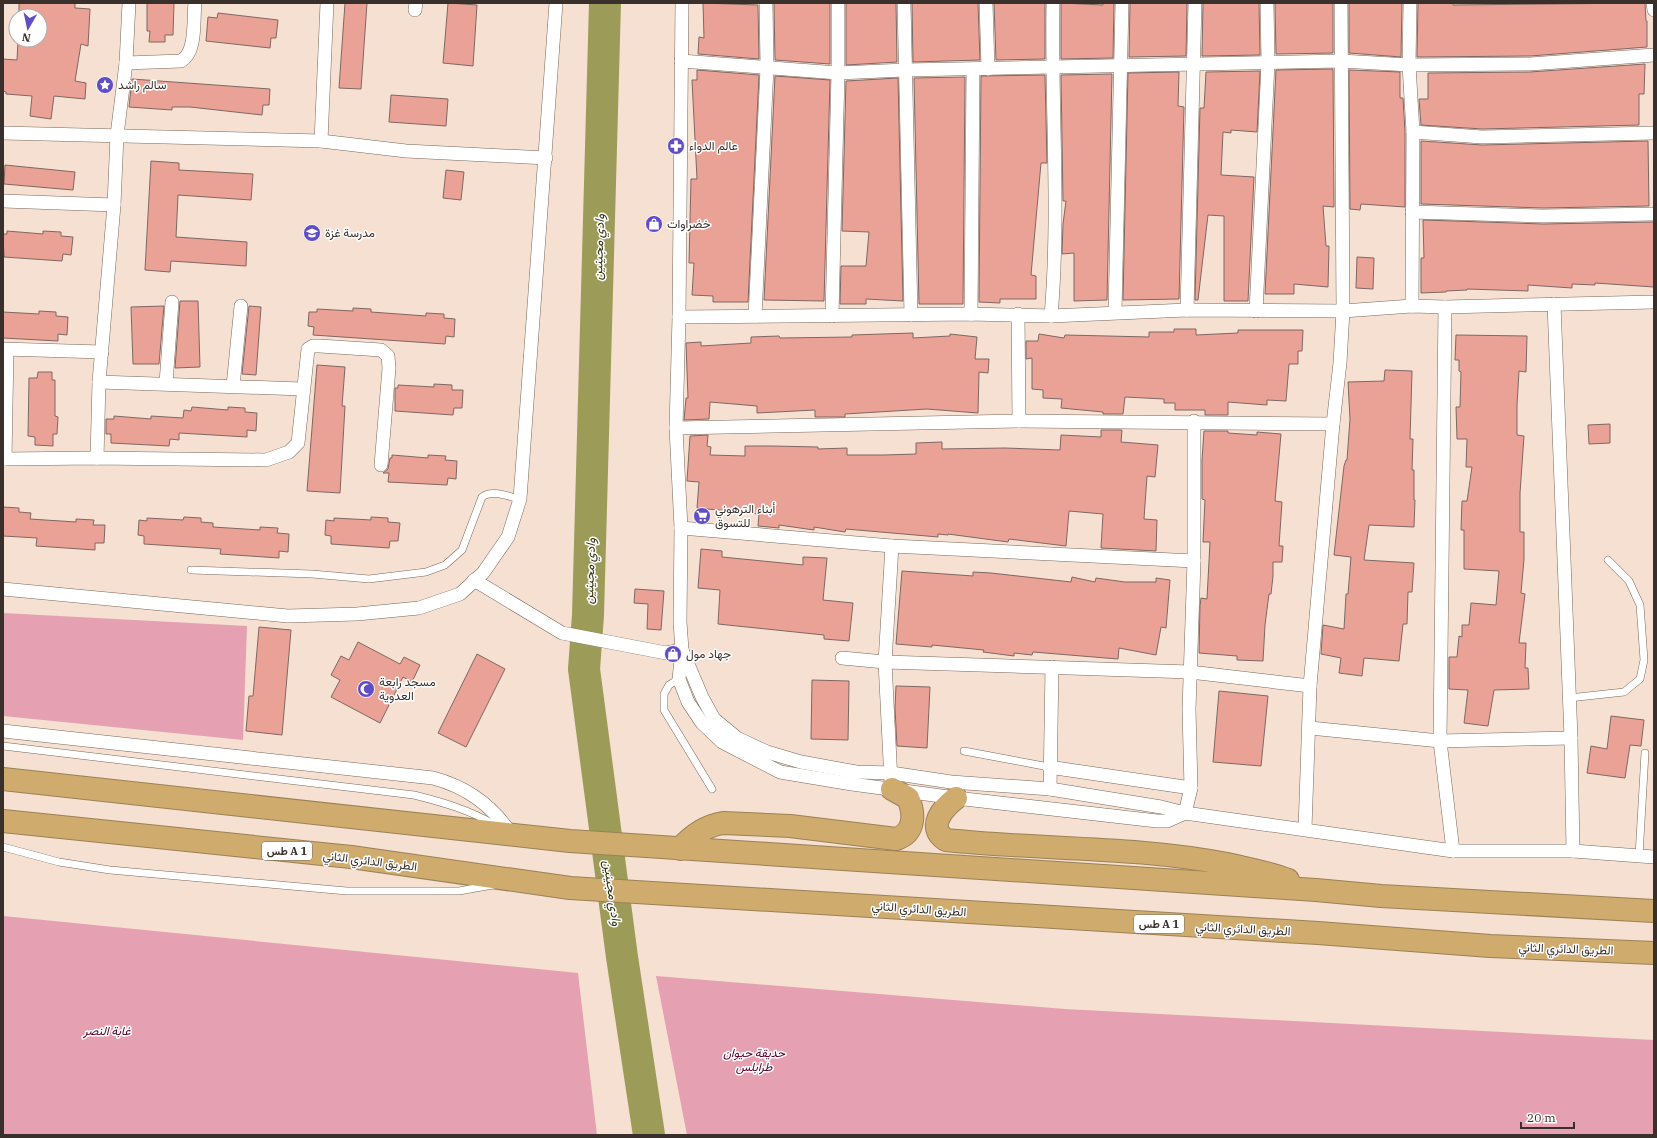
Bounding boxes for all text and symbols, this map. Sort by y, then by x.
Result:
north arrow [8,8,48,48]
text: N [21,30,32,45]
place icon: سالم راشد [95,75,115,95]
place label: سالم راشد [118,77,166,93]
pharmacy icon: عالم الدواء [666,136,686,156]
place label: عالم الدواء [689,138,738,154]
water label: وادي مجينين [589,213,610,281]
shop icon: خضراوات [644,214,664,234]
place label: خضراوات [667,216,711,232]
school or university icon: مدرسة غزة [302,223,322,243]
place label: مدرسة غزة [325,225,375,241]
place label: أبناء الترهوني للتسوق [715,501,775,531]
supermarket icon: أبناء الترهوني للتسوق [692,506,712,526]
water label: وادي مجينين [580,537,601,605]
shop icon: جهاد مول [663,644,683,664]
place label: جهاد مول [686,646,731,662]
place label: مسجد رابعة العدوية [379,674,436,704]
mosque icon: مسجد رابعة العدوية [356,679,376,699]
road number: طس A 1 [262,842,312,860]
street label: الطريق الدائري الثاني [322,847,418,877]
water label: وادي مجينين [597,859,626,928]
street label: الطريق الدائري الثاني [871,898,967,922]
road number: طس A 1 [1134,915,1184,933]
street label: الطريق الدائري الثاني [1195,919,1291,941]
street label: الطريق الدائري الثاني [1518,939,1614,961]
park label: غابة النصر [83,1023,131,1039]
park label: حديقة حيوان طرابلس [723,1045,786,1075]
scale bar [1521,1104,1574,1130]
text: 20 m [1527,1110,1556,1125]

